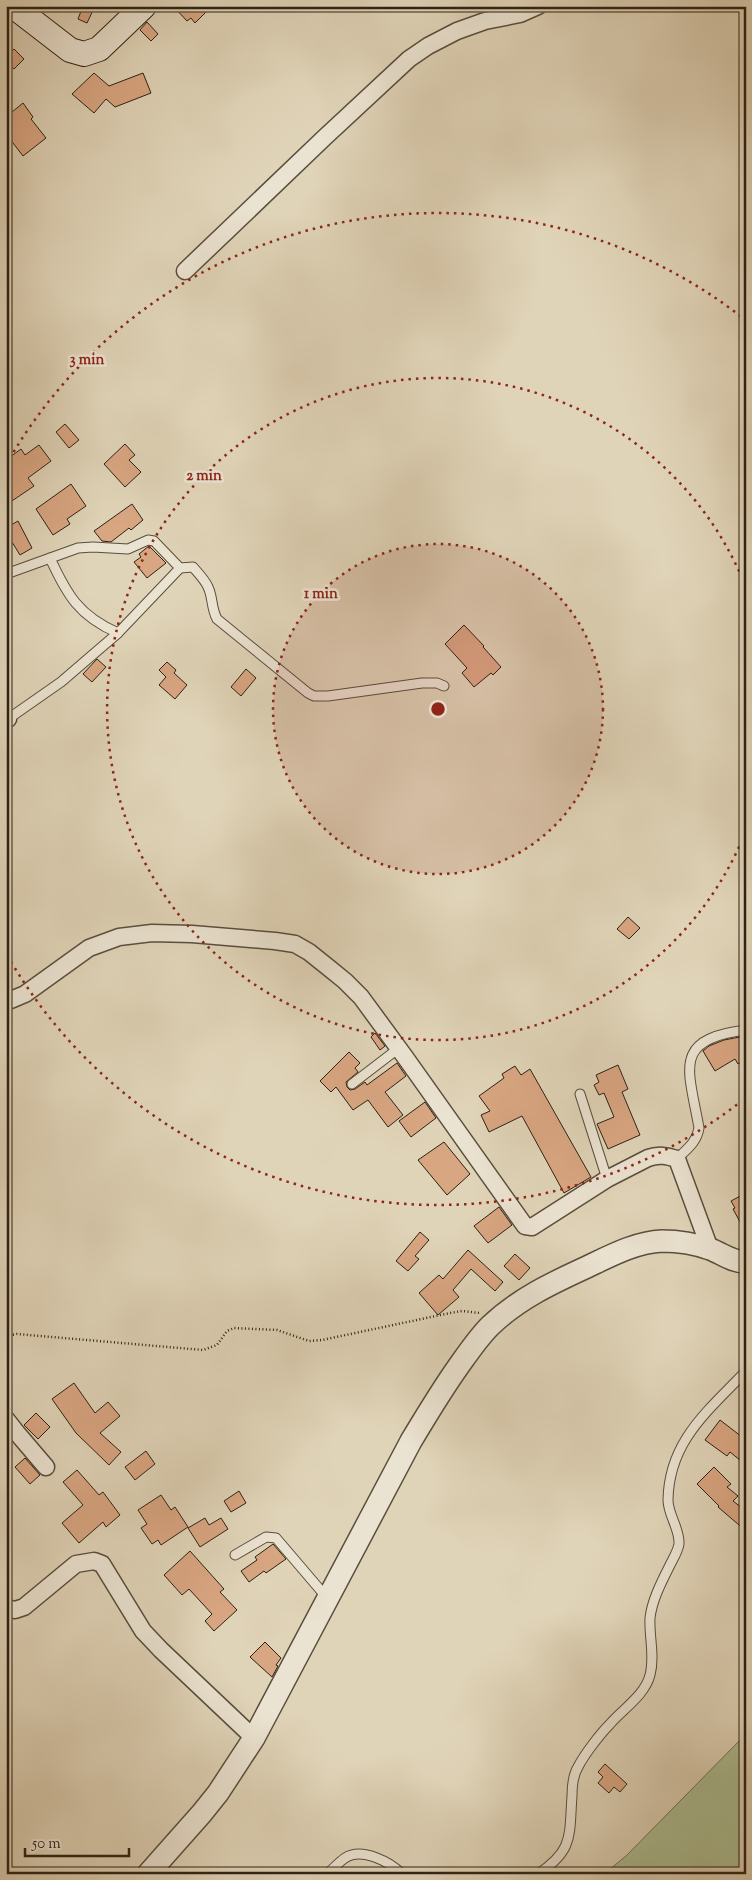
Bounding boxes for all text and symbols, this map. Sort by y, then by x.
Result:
text: 3 min [70,350,105,371]
text: 2 min [186,466,222,487]
text: 1 min [304,584,338,605]
centre of rings [429,700,447,718]
scale bar [25,1825,129,1857]
text: 50 m [31,1834,61,1855]

